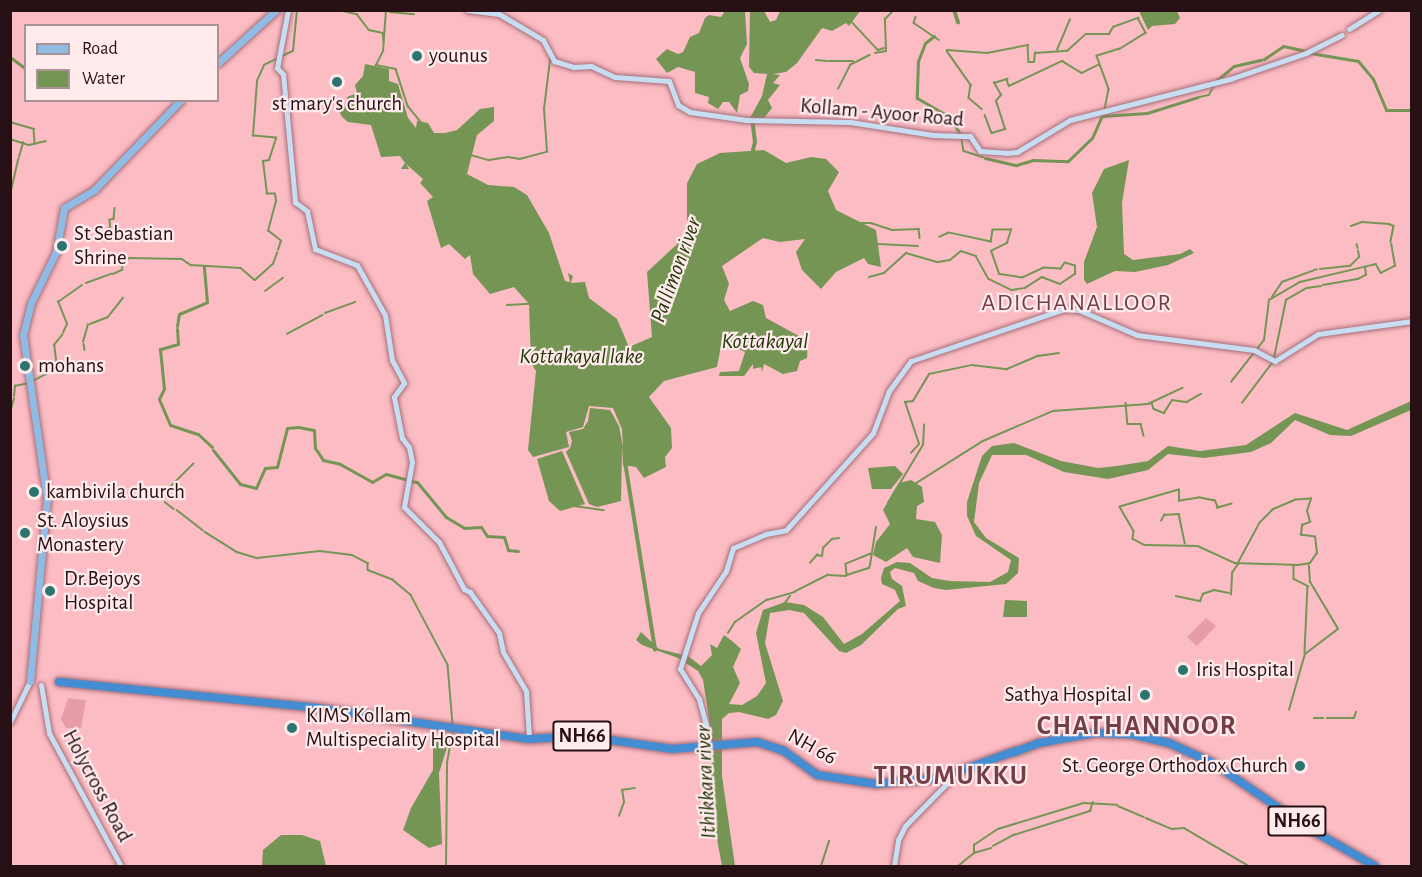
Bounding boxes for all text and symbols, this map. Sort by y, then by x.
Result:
legend [24,24,219,102]
text: Road [82,40,118,58]
place label: younus [429,43,488,69]
marker: younus [410,49,424,63]
text: Water [82,70,125,88]
marker: st mary's church [330,75,344,89]
place label: st mary's church [272,91,402,117]
street label: Kollam - Ayoor Road [799,93,965,133]
water label: Pallimon river [645,214,707,326]
place label: St Sebastian Shrine [74,221,174,271]
marker: St Sebastian Shrine [55,239,69,253]
district label: ADICHANALLOOR [982,290,1172,318]
water label: Kottakayal [721,329,809,355]
water label: Kottakayal lake [519,344,643,370]
place label: mohans [38,353,104,379]
marker: mohans [16,357,34,375]
place label: kambivila church [46,479,185,505]
marker: kambivila church [27,485,41,499]
place label: St. Aloysius Monastery [37,508,129,558]
marker: St. Aloysius Monastery [18,526,32,540]
place label: Dr.Bejoys Hospital [64,566,140,616]
marker: Dr.Bejoys Hospital [41,582,59,600]
place label: Iris Hospital [1196,657,1294,683]
marker: Iris Hospital [1174,661,1192,679]
place label: Sathya Hospital [1004,682,1132,708]
marker: Sathya Hospital [1136,686,1154,704]
place label: KIMS Kollam Multispeciality Hospital [306,703,500,753]
district label: CHATHANNOOR [1037,710,1237,742]
marker: KIMS Kollam Multispeciality Hospital [283,719,301,737]
road number: NH66 [552,719,612,753]
street label: NH 66 [783,723,841,771]
street label: Holycross Road [57,725,137,847]
water label: Ithikkara river [690,725,722,839]
place label: St. George Orthodox Church [1062,753,1288,779]
marker: St. George Orthodox Church [1293,759,1307,773]
district label: TIRUMUKKU [873,760,1029,792]
road number: NH66 [1267,804,1327,838]

